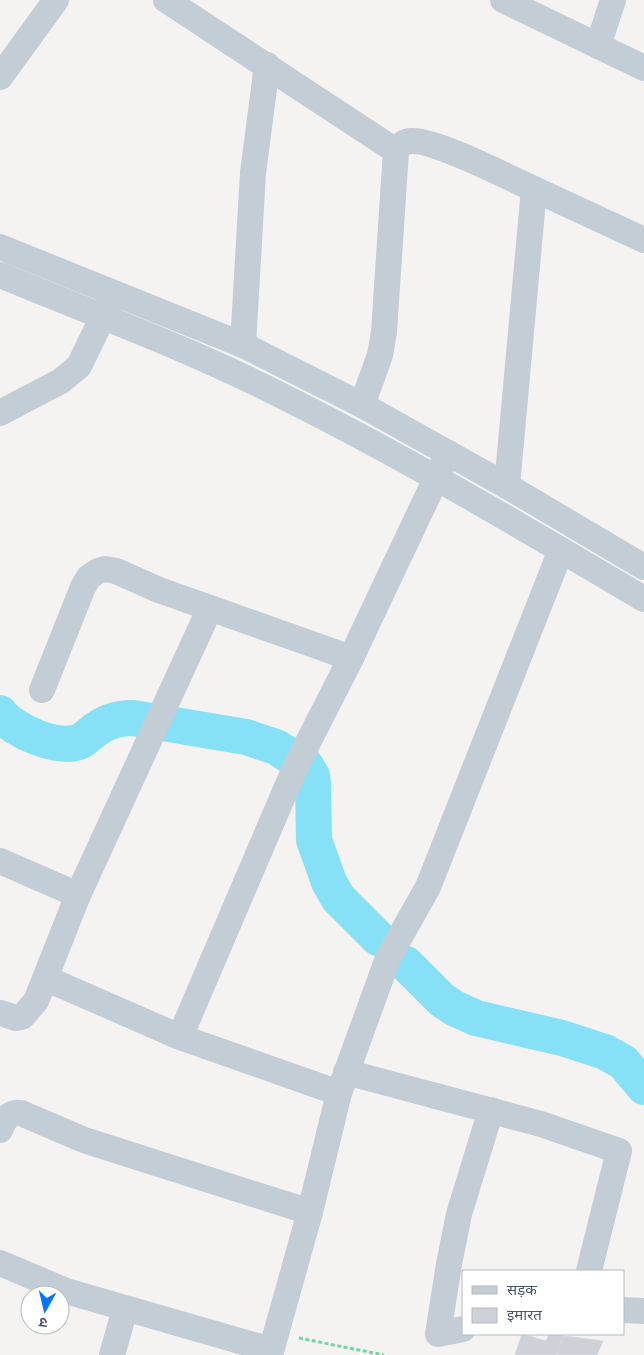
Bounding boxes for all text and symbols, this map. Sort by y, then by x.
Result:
legend [462,1270,624,1335]
text: सड़क [507,1281,537,1298]
north arrow [20,1285,70,1335]
text: इमारत [507,1306,542,1323]
text: उ [37,1314,48,1331]

